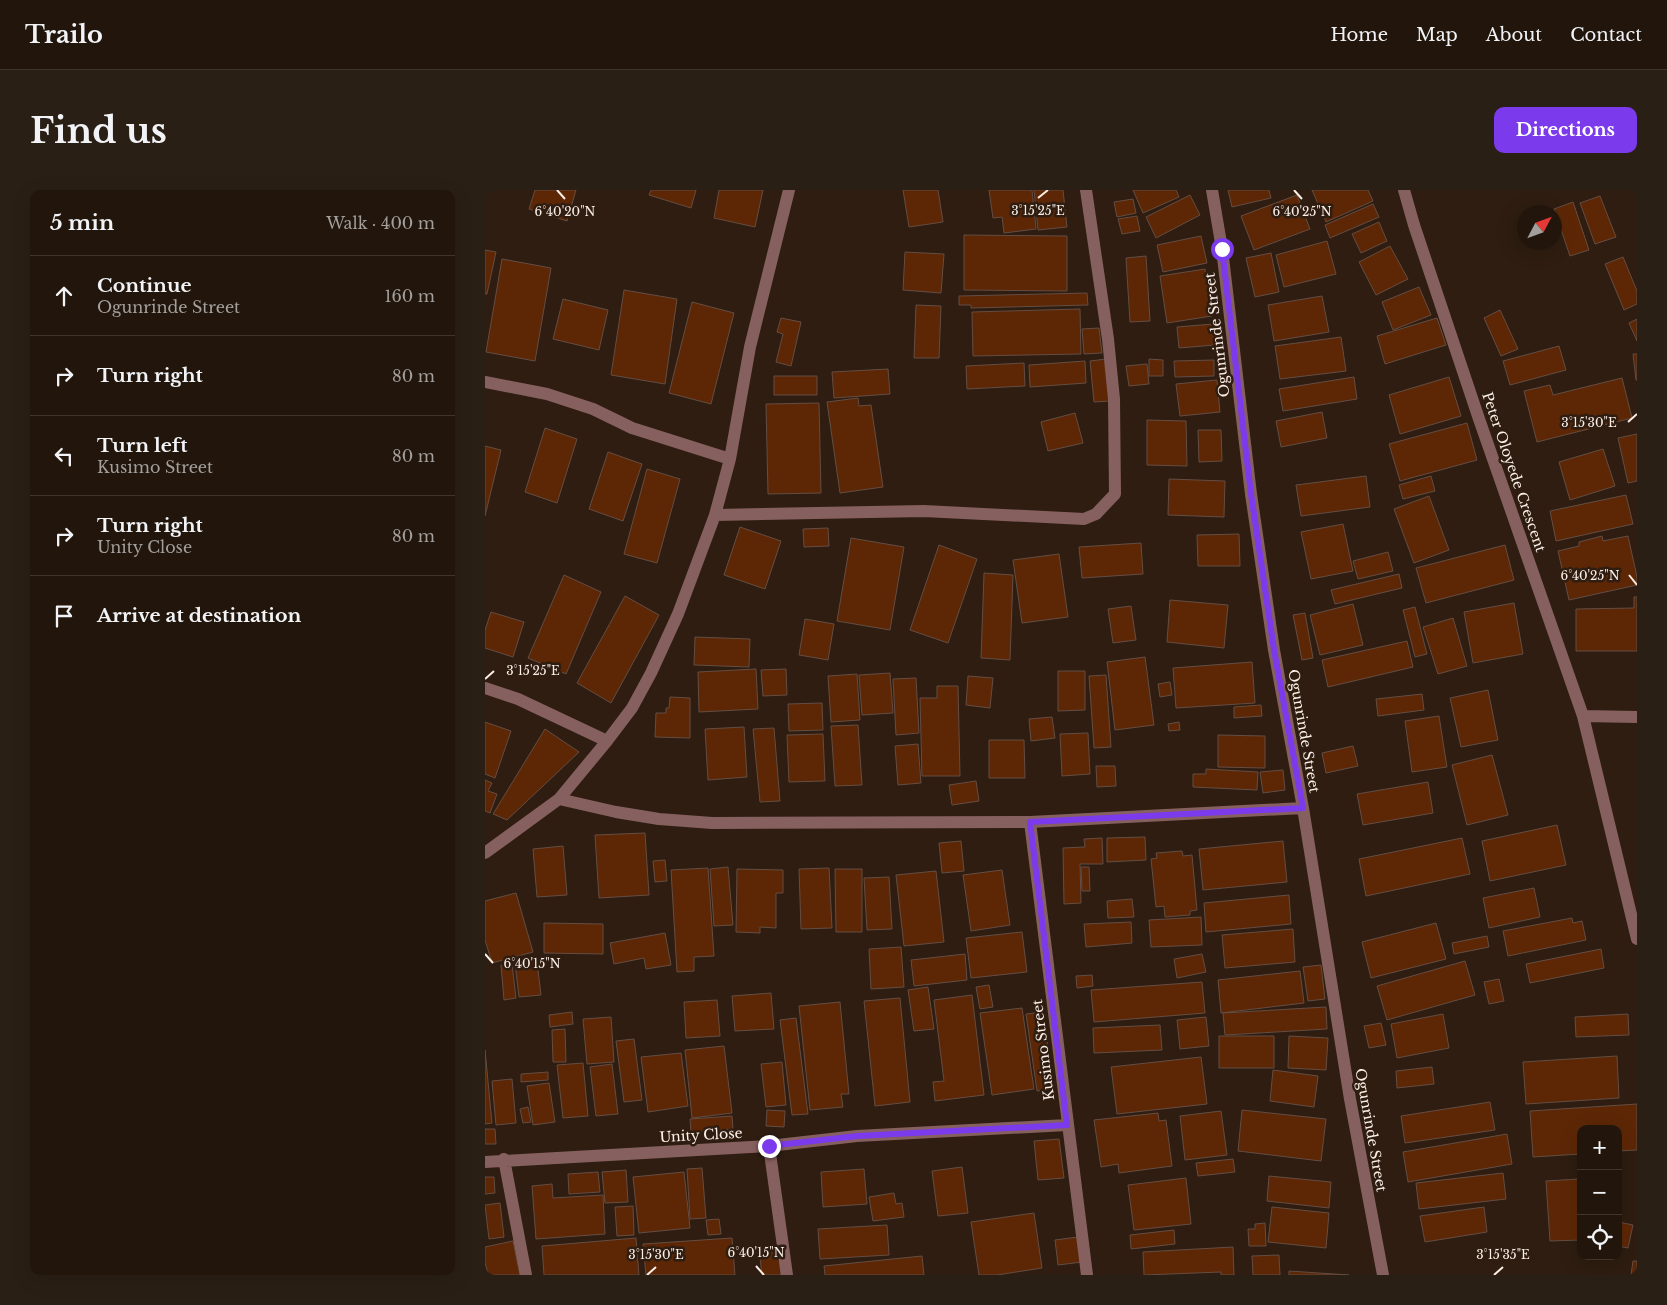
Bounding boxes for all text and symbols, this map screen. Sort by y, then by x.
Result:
text: Trailo [25,20,103,49]
text: Home [1330,24,1388,46]
text: Map [1416,24,1458,46]
text: About [1486,24,1542,46]
text: Contact [1570,24,1642,46]
button: Directions [1494,107,1637,153]
text: Find us [30,109,167,152]
text: 3°15'25"E [1011,203,1065,218]
text: 6°40'20"N [535,204,596,219]
text: 6°40'25"N [1272,204,1332,219]
north arrow [1517,205,1562,250]
text: 5 min [50,210,114,236]
text: Walk · 400 m [326,213,435,233]
route start [1211,238,1234,261]
street label: Ogunrinde Street [1200,271,1234,398]
text: Continue [97,274,192,297]
icon: ahead [50,282,78,310]
text: 160 m [384,286,435,306]
text: Ogunrinde Street [97,297,240,317]
icon: right [50,362,78,390]
text: Turn right [97,364,203,387]
text: 80 m [392,366,435,386]
street label: Peter Oloyede Crescent [1478,390,1550,555]
text: 3°15'30"E [1561,415,1617,430]
text: Turn left [97,434,188,457]
icon: left [50,442,78,470]
text: 80 m [392,446,435,466]
text: Kusimo Street [97,457,213,477]
text: Turn right [97,514,203,537]
icon: right [50,522,78,550]
text: 80 m [392,526,435,546]
text: Unity Close [97,537,192,557]
text: 6°40'25"N [1560,568,1620,583]
icon: arrive [50,602,78,630]
text: Arrive at destination [97,604,301,627]
text: 3°15'25"E [506,663,560,678]
street label: Ogunrinde Street [1284,668,1324,795]
text: 6°40'15"N [503,956,561,971]
street label: Kusimo Street [1028,998,1058,1102]
street label: Ogunrinde Street [1351,1067,1391,1194]
street label: Unity Close [659,1124,743,1146]
map controls [1577,1125,1622,1260]
button: + [1577,1125,1622,1170]
route end [758,1135,781,1158]
button: − [1577,1170,1622,1215]
button: locate [1577,1215,1622,1260]
text: 6°40'15"N [727,1245,785,1260]
text: 3°15'30"E [628,1247,684,1262]
text: 3°15'35"E [1476,1247,1530,1262]

